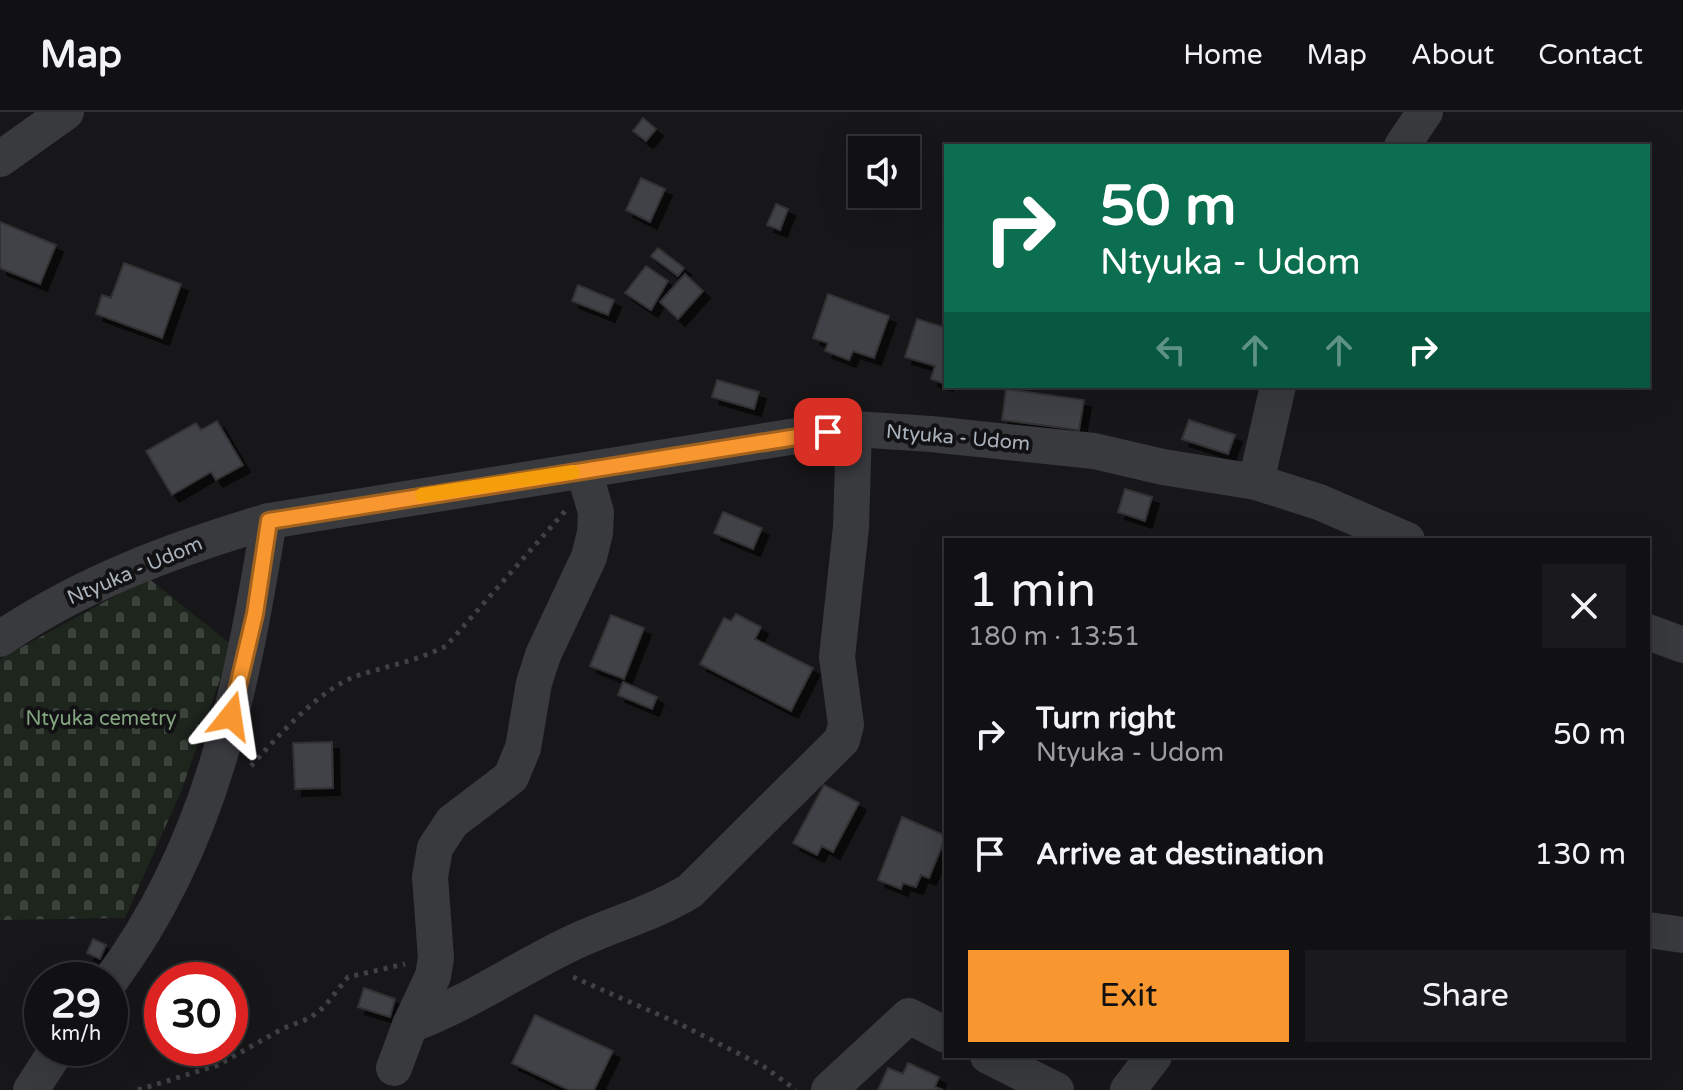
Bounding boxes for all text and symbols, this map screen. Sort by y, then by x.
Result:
text: Map [40,32,122,78]
text: Home [1183,38,1263,72]
text: Map [1307,38,1367,72]
text: About [1411,38,1494,72]
text: Contact [1538,38,1643,72]
map controls [848,136,920,208]
button: sound [848,136,920,208]
text: 50 m [1100,173,1236,240]
icon: right [968,176,1072,280]
text: Ntyuka - Udom [1100,241,1361,284]
icon: left [1149,328,1193,372]
icon: ahead [1233,328,1277,372]
icon: ahead [1317,328,1361,372]
icon: right [1401,328,1445,372]
pin [794,398,862,466]
icon: arrive [806,410,850,454]
street label: Ntyuka - Udom [885,420,1031,456]
street label: Ntyuka - Udom [64,532,206,610]
text: 1 min [968,562,1096,620]
button: close [1542,564,1626,648]
text: 180 m · 13:51 [968,621,1140,652]
position arrow [189,674,273,758]
text: Turn right [1036,700,1176,737]
park label: Ntyuka cemetry [25,707,177,731]
icon: right [968,712,1012,756]
text: 50 m [1553,716,1626,753]
text: Ntyuka - Udom [1036,737,1224,768]
icon: arrive [968,832,1012,876]
text: Arrive at destination [1036,836,1324,873]
text: 130 m [1534,836,1626,873]
button: Exit [968,950,1289,1042]
button: Share [1305,950,1626,1042]
speed limit sign: 30 [144,962,248,1066]
text: 29 [51,980,101,1028]
text: km/h [51,1022,101,1046]

